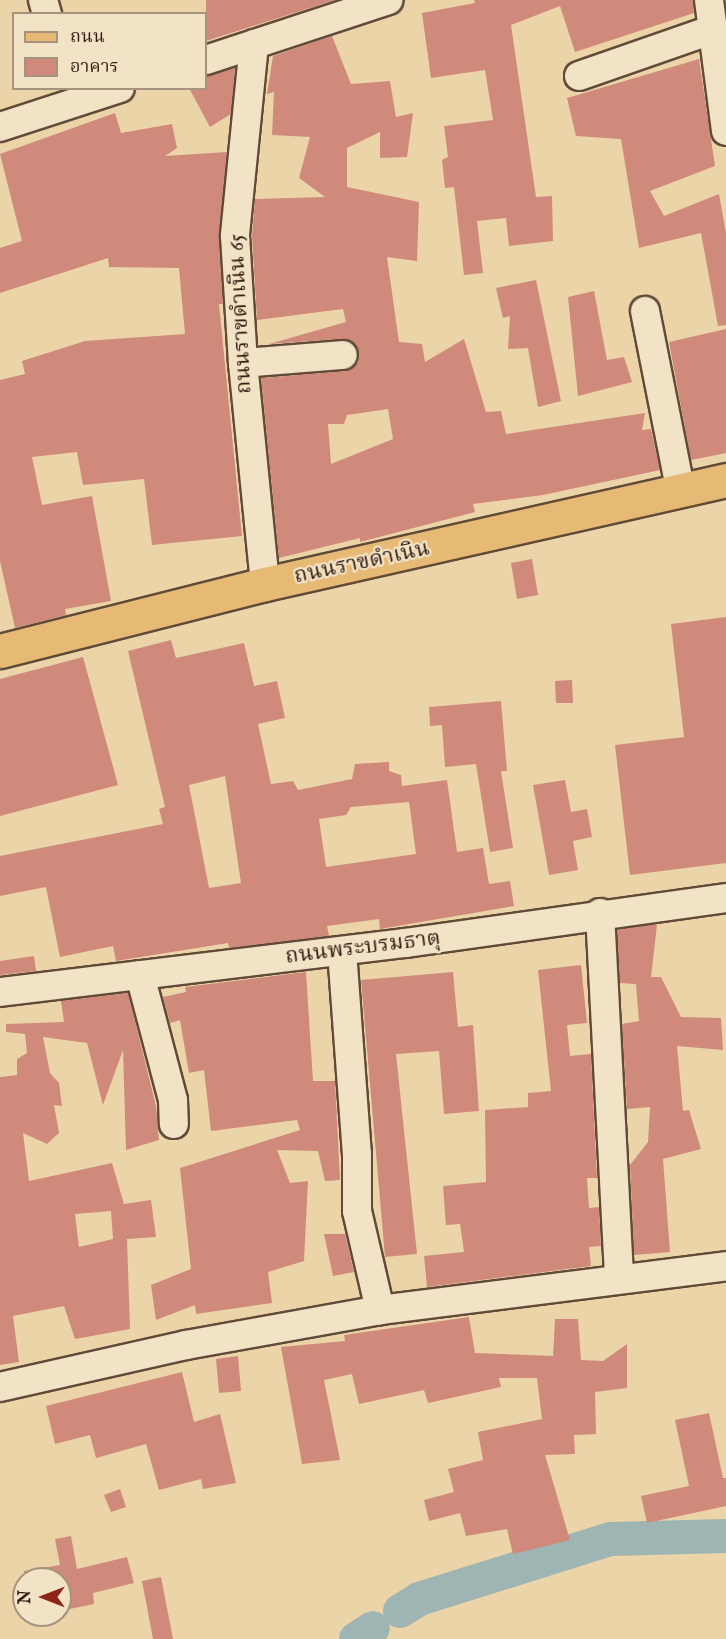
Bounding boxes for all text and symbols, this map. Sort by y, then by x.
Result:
legend [12,12,207,90]
text: ถนน [70,26,105,49]
text: อาคาร [70,56,119,79]
street label: ถนนราขดำเนิน 65 [224,233,258,395]
street label: ถนนราขดำเนิน [292,536,432,590]
street label: ถนนพระบรมธาตุ [284,925,442,971]
north arrow [12,1567,72,1627]
text: N [16,1590,36,1604]

